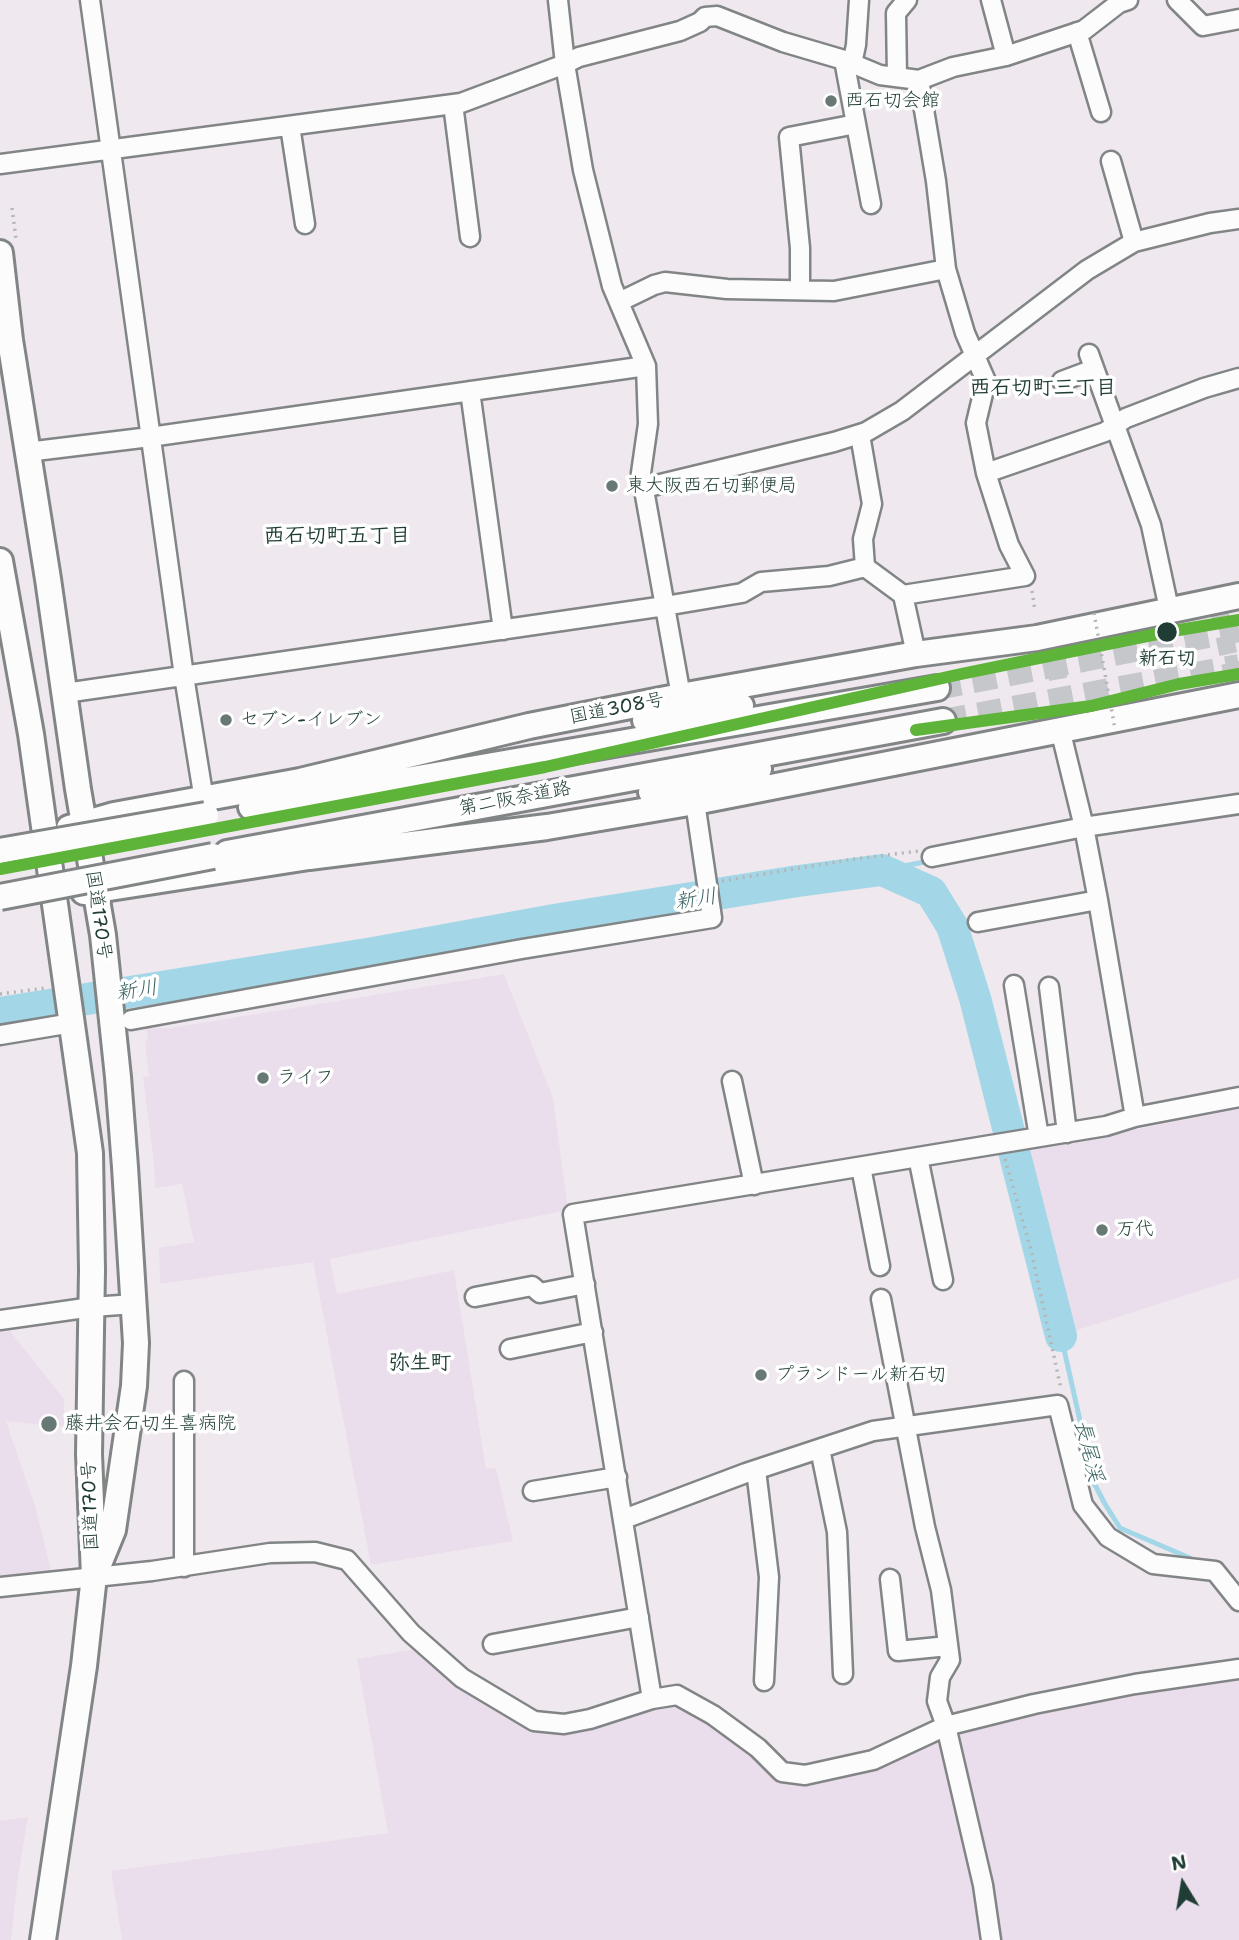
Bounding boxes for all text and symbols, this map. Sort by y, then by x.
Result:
place label: 西石切会館 [845,90,940,112]
marker: 西石切会館 [823,93,839,109]
district label: 西石切町三丁目 [970,376,1116,402]
place label: 東大阪西石切郵便局 [626,475,797,497]
marker: 東大阪西石切郵便局 [604,478,620,494]
district label: 西石切町五丁目 [264,524,410,550]
marker: 新石切 [1155,620,1179,644]
place label: 新石切 [1139,648,1195,670]
street label: 国道308号 [568,689,666,729]
place label: セブン-イレブン [240,709,382,731]
marker: セブン-イレブン [218,712,234,728]
street label: 第二阪奈道路 [457,777,573,821]
street label: 国道170号 [80,869,116,961]
water label: 新川 [673,884,719,916]
water label: 新川 [114,975,160,1007]
place label: ライフ [277,1067,334,1089]
marker: ライフ [255,1070,271,1086]
place label: 万代 [1116,1219,1154,1241]
marker: 万代 [1094,1222,1110,1238]
district label: 弥生町 [389,1351,451,1377]
place label: プランドール新石切 [775,1364,946,1386]
marker: プランドール新石切 [753,1367,769,1383]
place label: 藤井会石切生喜病院 [65,1413,236,1435]
marker: 藤井会石切生喜病院 [39,1414,59,1434]
water label: 長尾渓 [1068,1417,1108,1485]
street label: 国道170号 [78,1461,104,1551]
north arrow [1148,1849,1218,1919]
text: N [1169,1849,1189,1877]

